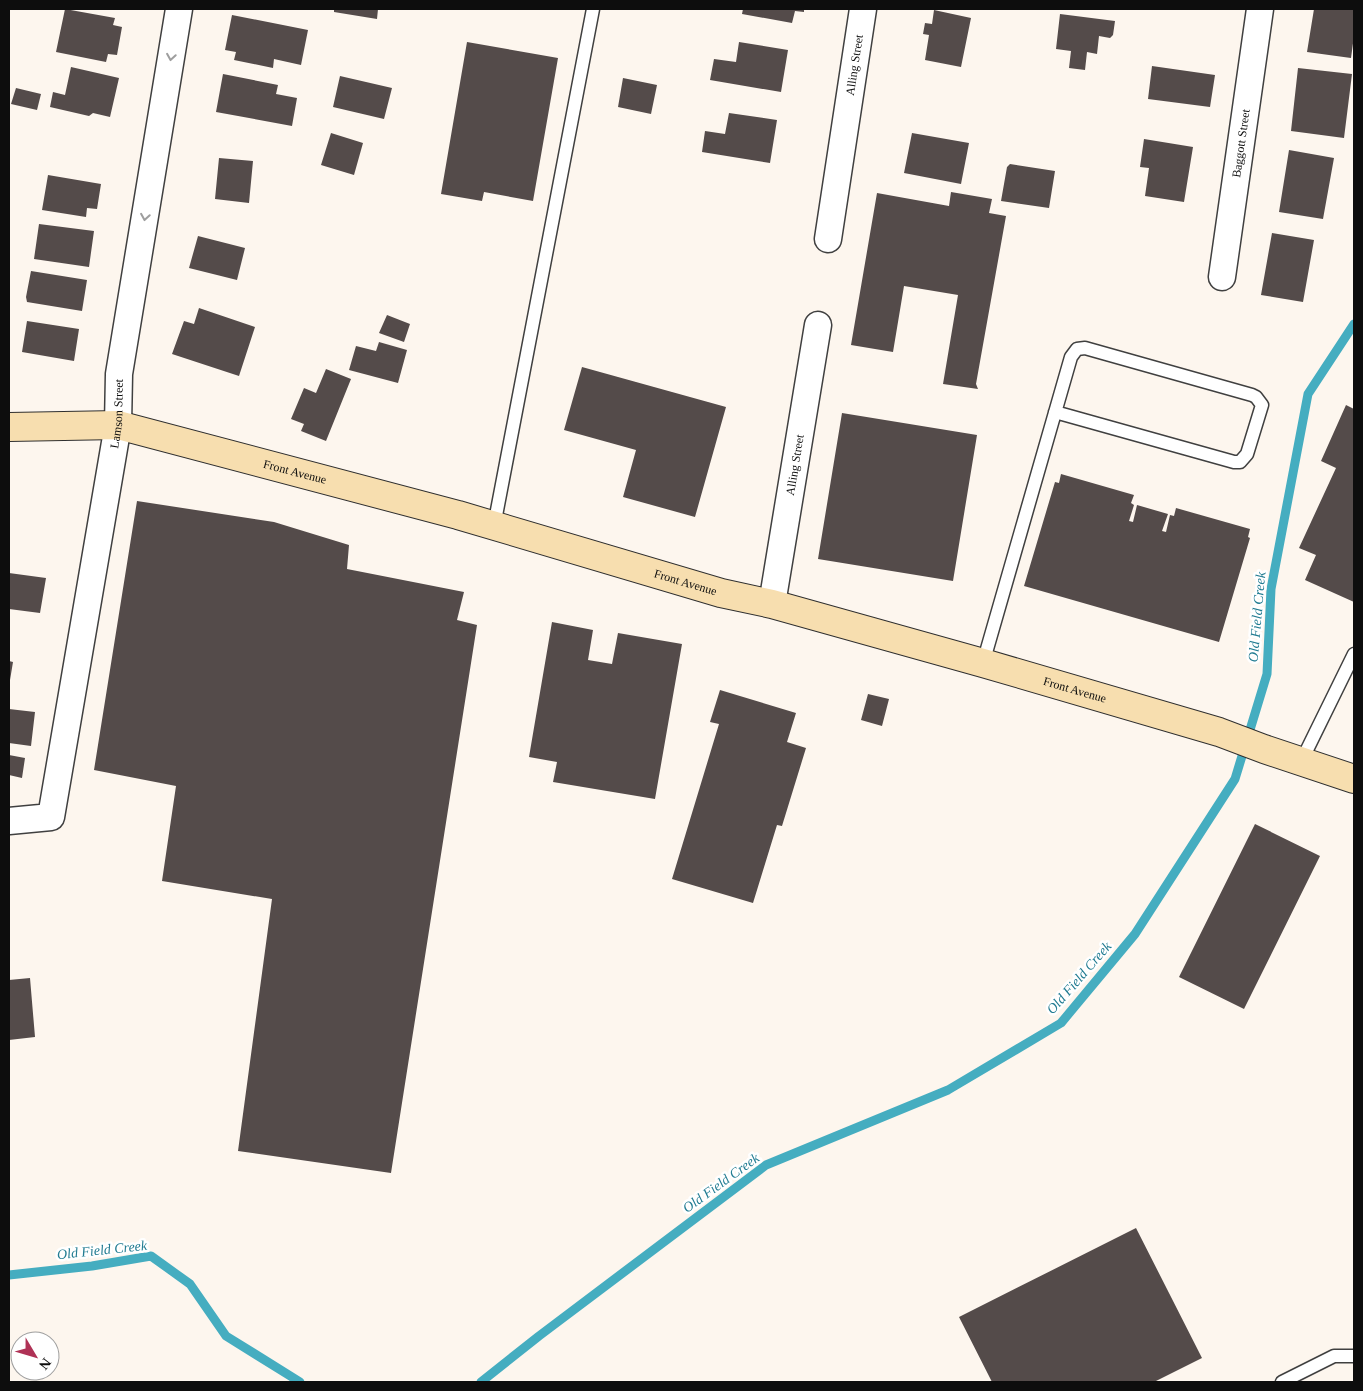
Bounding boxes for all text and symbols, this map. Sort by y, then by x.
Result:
street label: Alling Street [843,33,866,97]
one-way arrow [166,53,176,61]
street label: Baggott Street [1229,108,1253,179]
one-way arrow [140,213,150,222]
street label: Lamson Street [107,378,126,450]
street label: Alling Street [783,433,807,496]
street label: Front Avenue [262,457,328,487]
street label: Front Avenue [652,567,719,598]
water label: Old Field Creek [1246,571,1268,663]
street label: Front Avenue [1042,674,1108,706]
water label: Old Field Creek [1044,938,1115,1017]
water label: Old Field Creek [680,1150,763,1216]
water label: Old Field Creek [56,1238,149,1262]
north arrow [10,1331,60,1381]
text: N [36,1355,54,1372]

